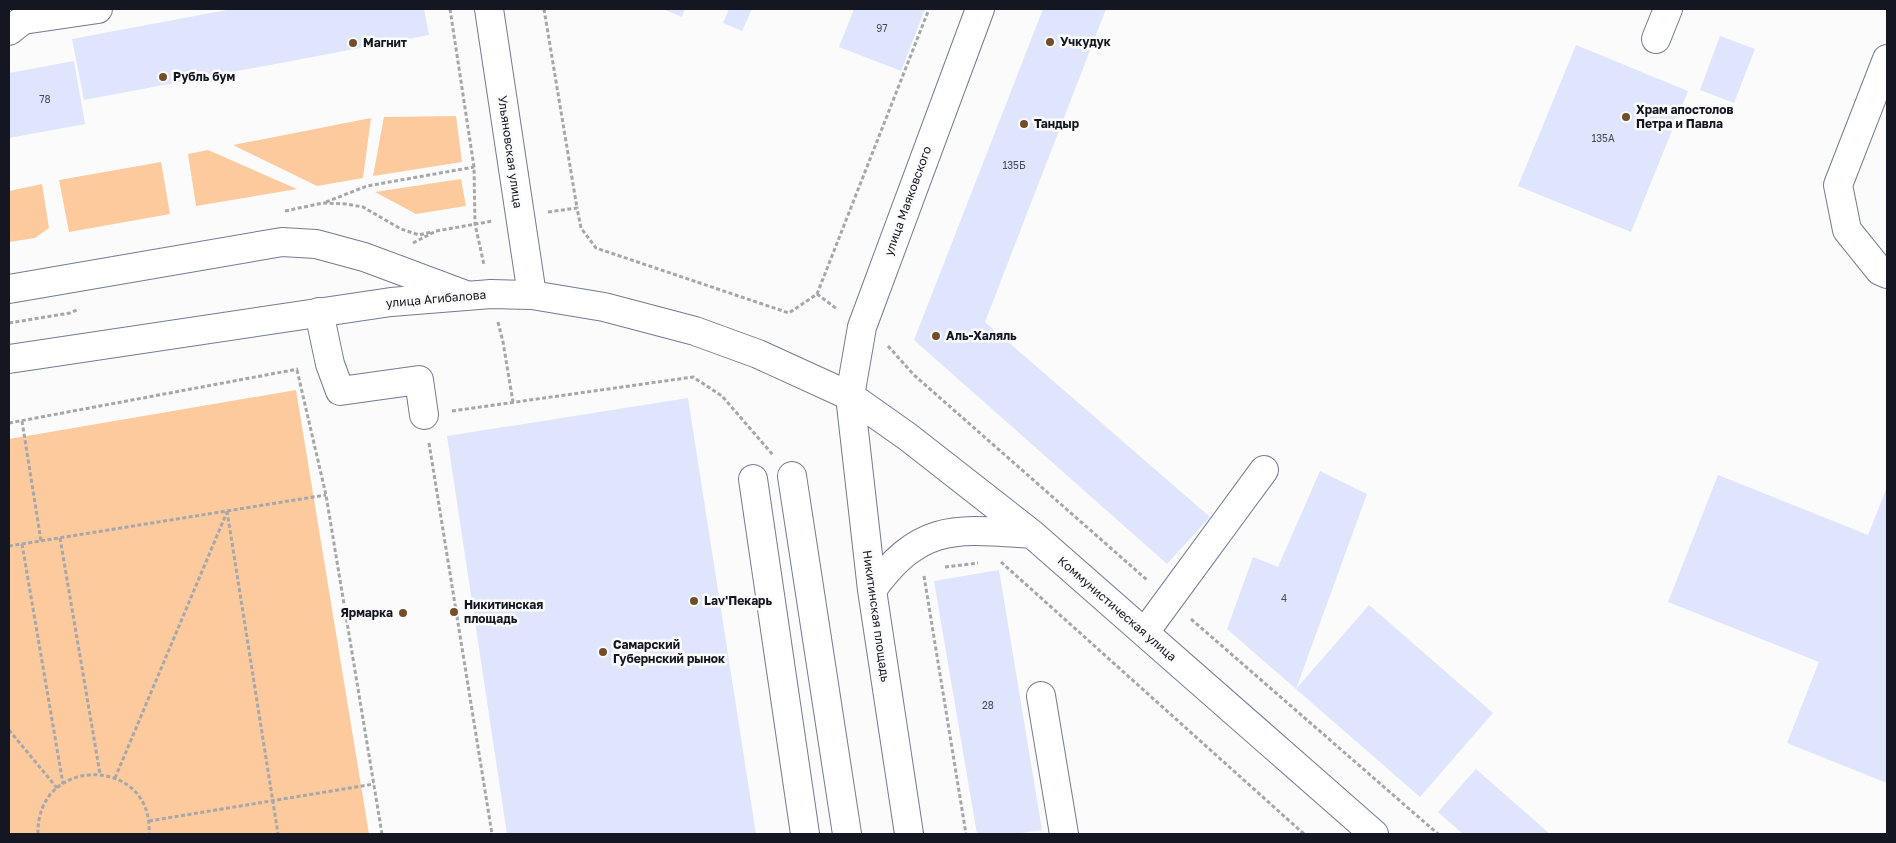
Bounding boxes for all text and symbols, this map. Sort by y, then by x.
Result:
house number: 97 [876,22,888,34]
place label: Учкудук [1060,34,1111,49]
place label: Магнит [363,35,407,50]
marker: Учкудук [1044,36,1056,48]
marker: Магнит [347,37,359,49]
place label: Рубль бум [173,69,235,84]
marker: Рубль бум [157,71,169,83]
house number: 78 [39,93,51,105]
street label: Ульяновская улица [495,95,526,209]
place label: Храм апостолов Петра и Павла [1636,102,1733,131]
marker: Храм апостолов Петра и Павла [1620,111,1632,123]
place label: Тандыр [1034,116,1080,131]
marker: Тандыр [1018,118,1030,130]
house number: 135А [1591,132,1615,144]
street label: улица Маяковского [881,144,934,258]
house number: 135Б [1002,159,1026,171]
street label: улица Агибалова [385,287,487,310]
place label: Аль-Халяль [946,328,1017,343]
marker: Аль-Халяль [930,330,942,342]
street label: Никитинская площадь [860,549,893,683]
street label: Коммунистическая улица [1055,553,1180,664]
house number: 4 [1281,592,1287,604]
place label: Lav'Пекарь [704,593,772,608]
marker: Lav'Пекарь [688,595,700,607]
place label: Никитинская площадь [464,597,543,626]
place label: Ярмарка [340,605,393,620]
marker: Никитинская площадь [448,606,460,618]
marker: Ярмарка [397,607,409,619]
place label: Самарский Губернский рынок [613,637,725,666]
marker: Самарский Губернский рынок [597,646,609,658]
house number: 28 [982,699,994,711]

